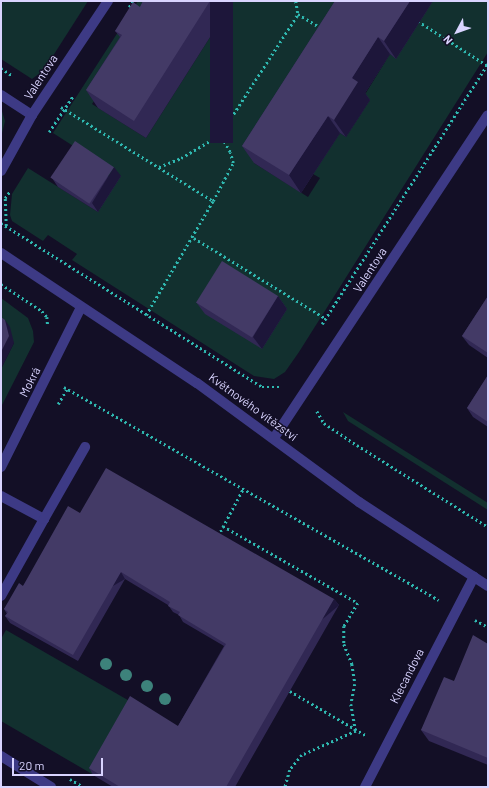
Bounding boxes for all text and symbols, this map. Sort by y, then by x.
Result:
north arrow [437,12,477,52]
text: N [440,33,455,47]
street label: Valentova [21,52,61,102]
street label: Valentova [350,245,390,295]
street label: Mokrá [16,365,44,399]
street label: Květnového vítězství [206,370,300,444]
street label: Klecandova [387,646,427,706]
scale bar [14,750,105,776]
text: 20 m [19,758,45,772]

